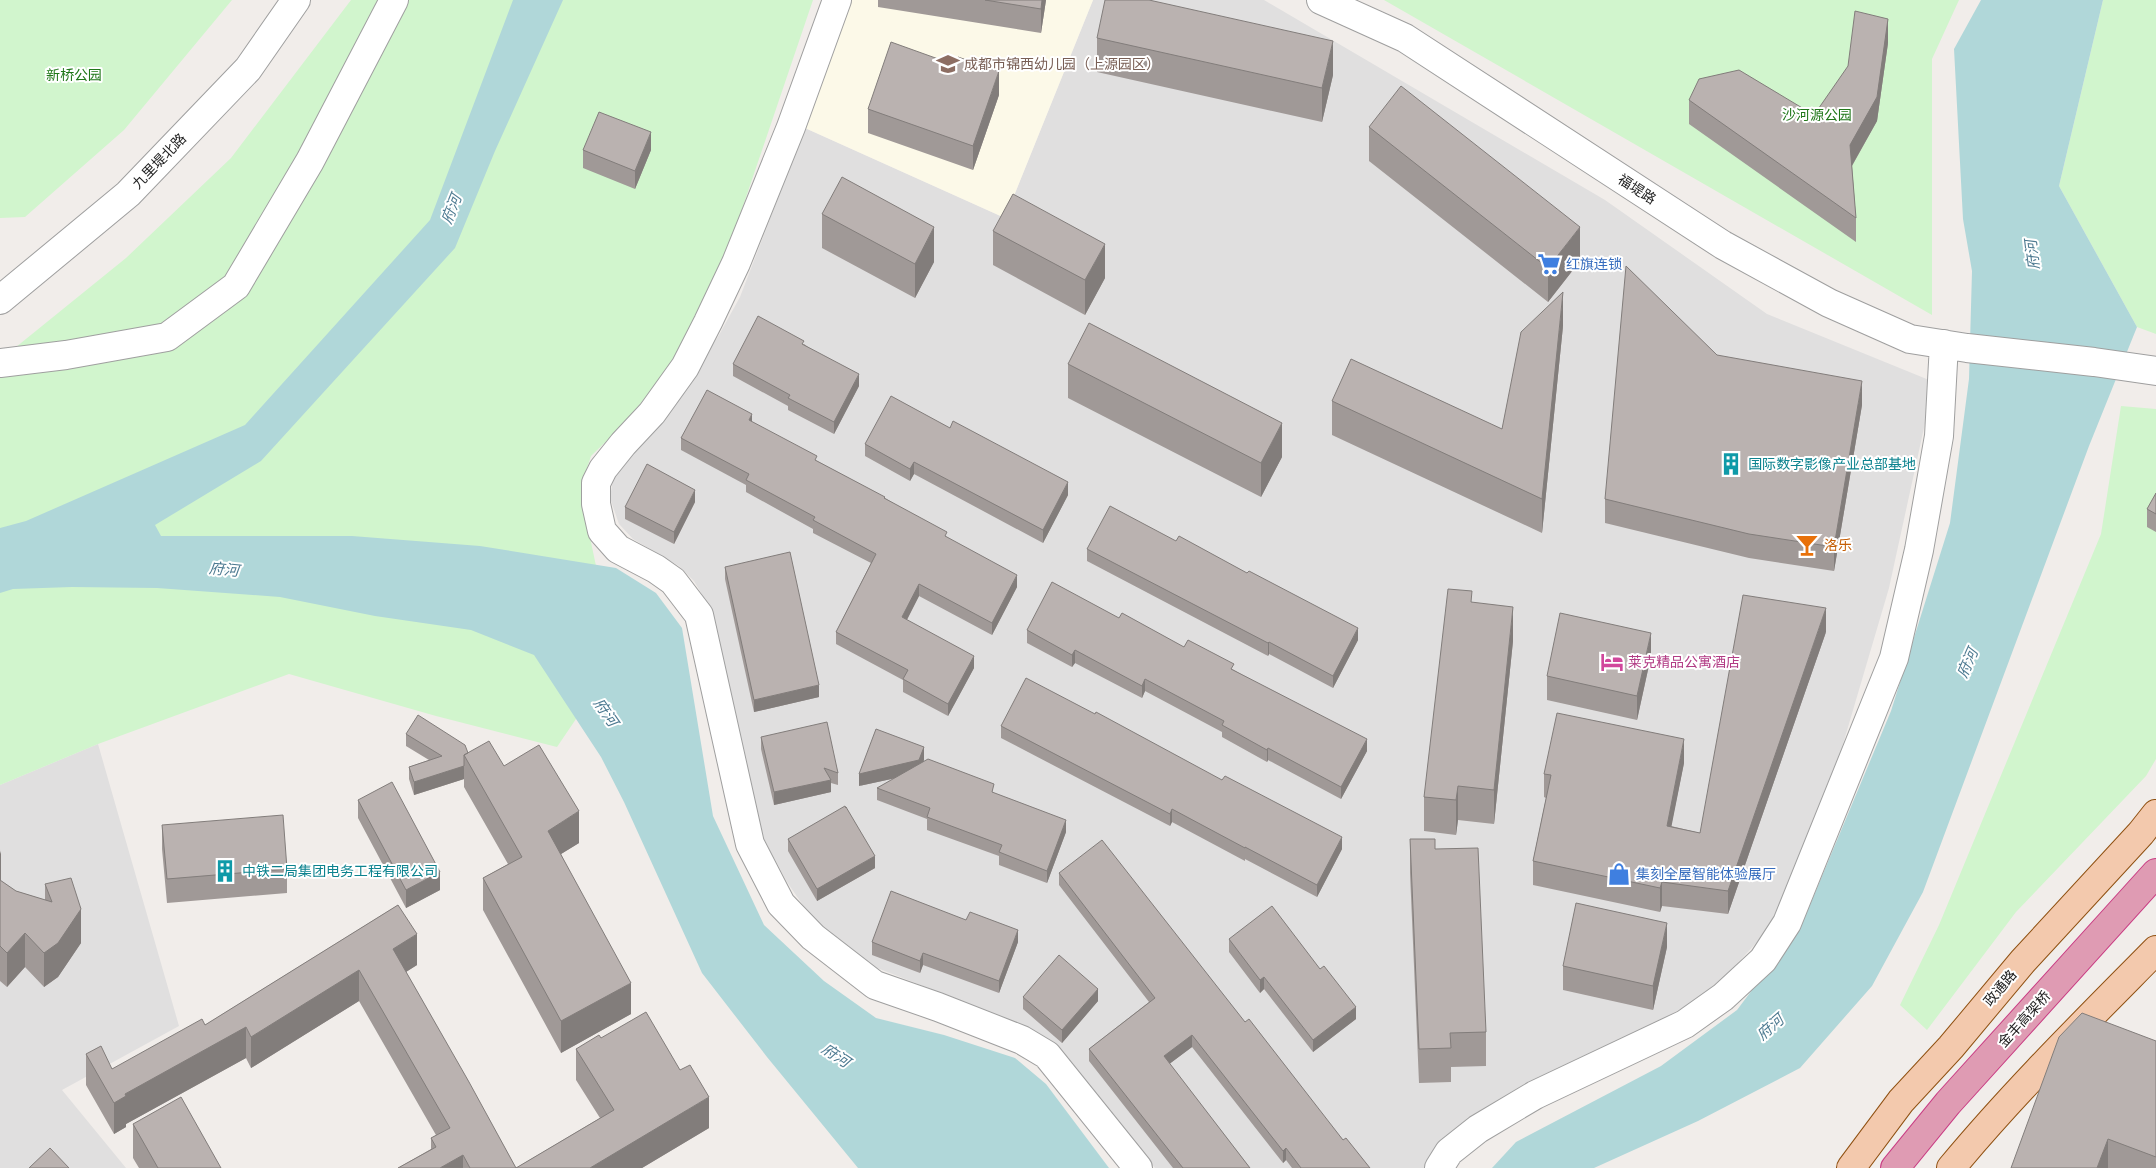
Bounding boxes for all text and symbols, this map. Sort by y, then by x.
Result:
school or university icon: 成都市锦西幼儿园（上源园区） [935,51,961,77]
place label: 成都市锦西幼儿园（上源园区） [964,55,1160,73]
park label: 新桥公园 [46,66,102,84]
park label: 沙河源公园 [1782,106,1852,124]
street label: 九里堤北路 [128,130,190,192]
street label: 福堤路 [1614,170,1660,208]
water label: 府河 [437,189,467,226]
water label: 府河 [2020,236,2043,271]
supermarket icon: 红旗连锁 [1536,251,1562,277]
place label: 红旗连锁 [1566,255,1622,273]
building icon: 国际数字影像产业总部基地 [1718,451,1744,477]
place label: 国际数字影像产业总部基地 [1748,455,1916,473]
bar icon: 洛乐 [1794,532,1820,558]
place label: 洛乐 [1824,536,1852,554]
water label: 府河 [208,558,243,580]
water label: 府河 [1952,643,1983,681]
hotel icon: 莱克精品公寓酒店 [1599,649,1625,675]
place label: 莱克精品公寓酒店 [1628,653,1740,671]
water label: 府河 [590,694,624,732]
building icon: 中铁二局集团电务工程有限公司 [212,858,238,884]
shop icon: 集刻全屋智能体验展厅 [1606,861,1632,887]
place label: 中铁二局集团电务工程有限公司 [242,862,438,880]
place label: 集刻全屋智能体验展厅 [1636,865,1776,883]
street label: 政通路 [1980,966,2020,1010]
street label: 金丰高架桥 [1994,987,2054,1051]
water label: 府河 [1752,1008,1790,1044]
water label: 府河 [818,1039,856,1073]

